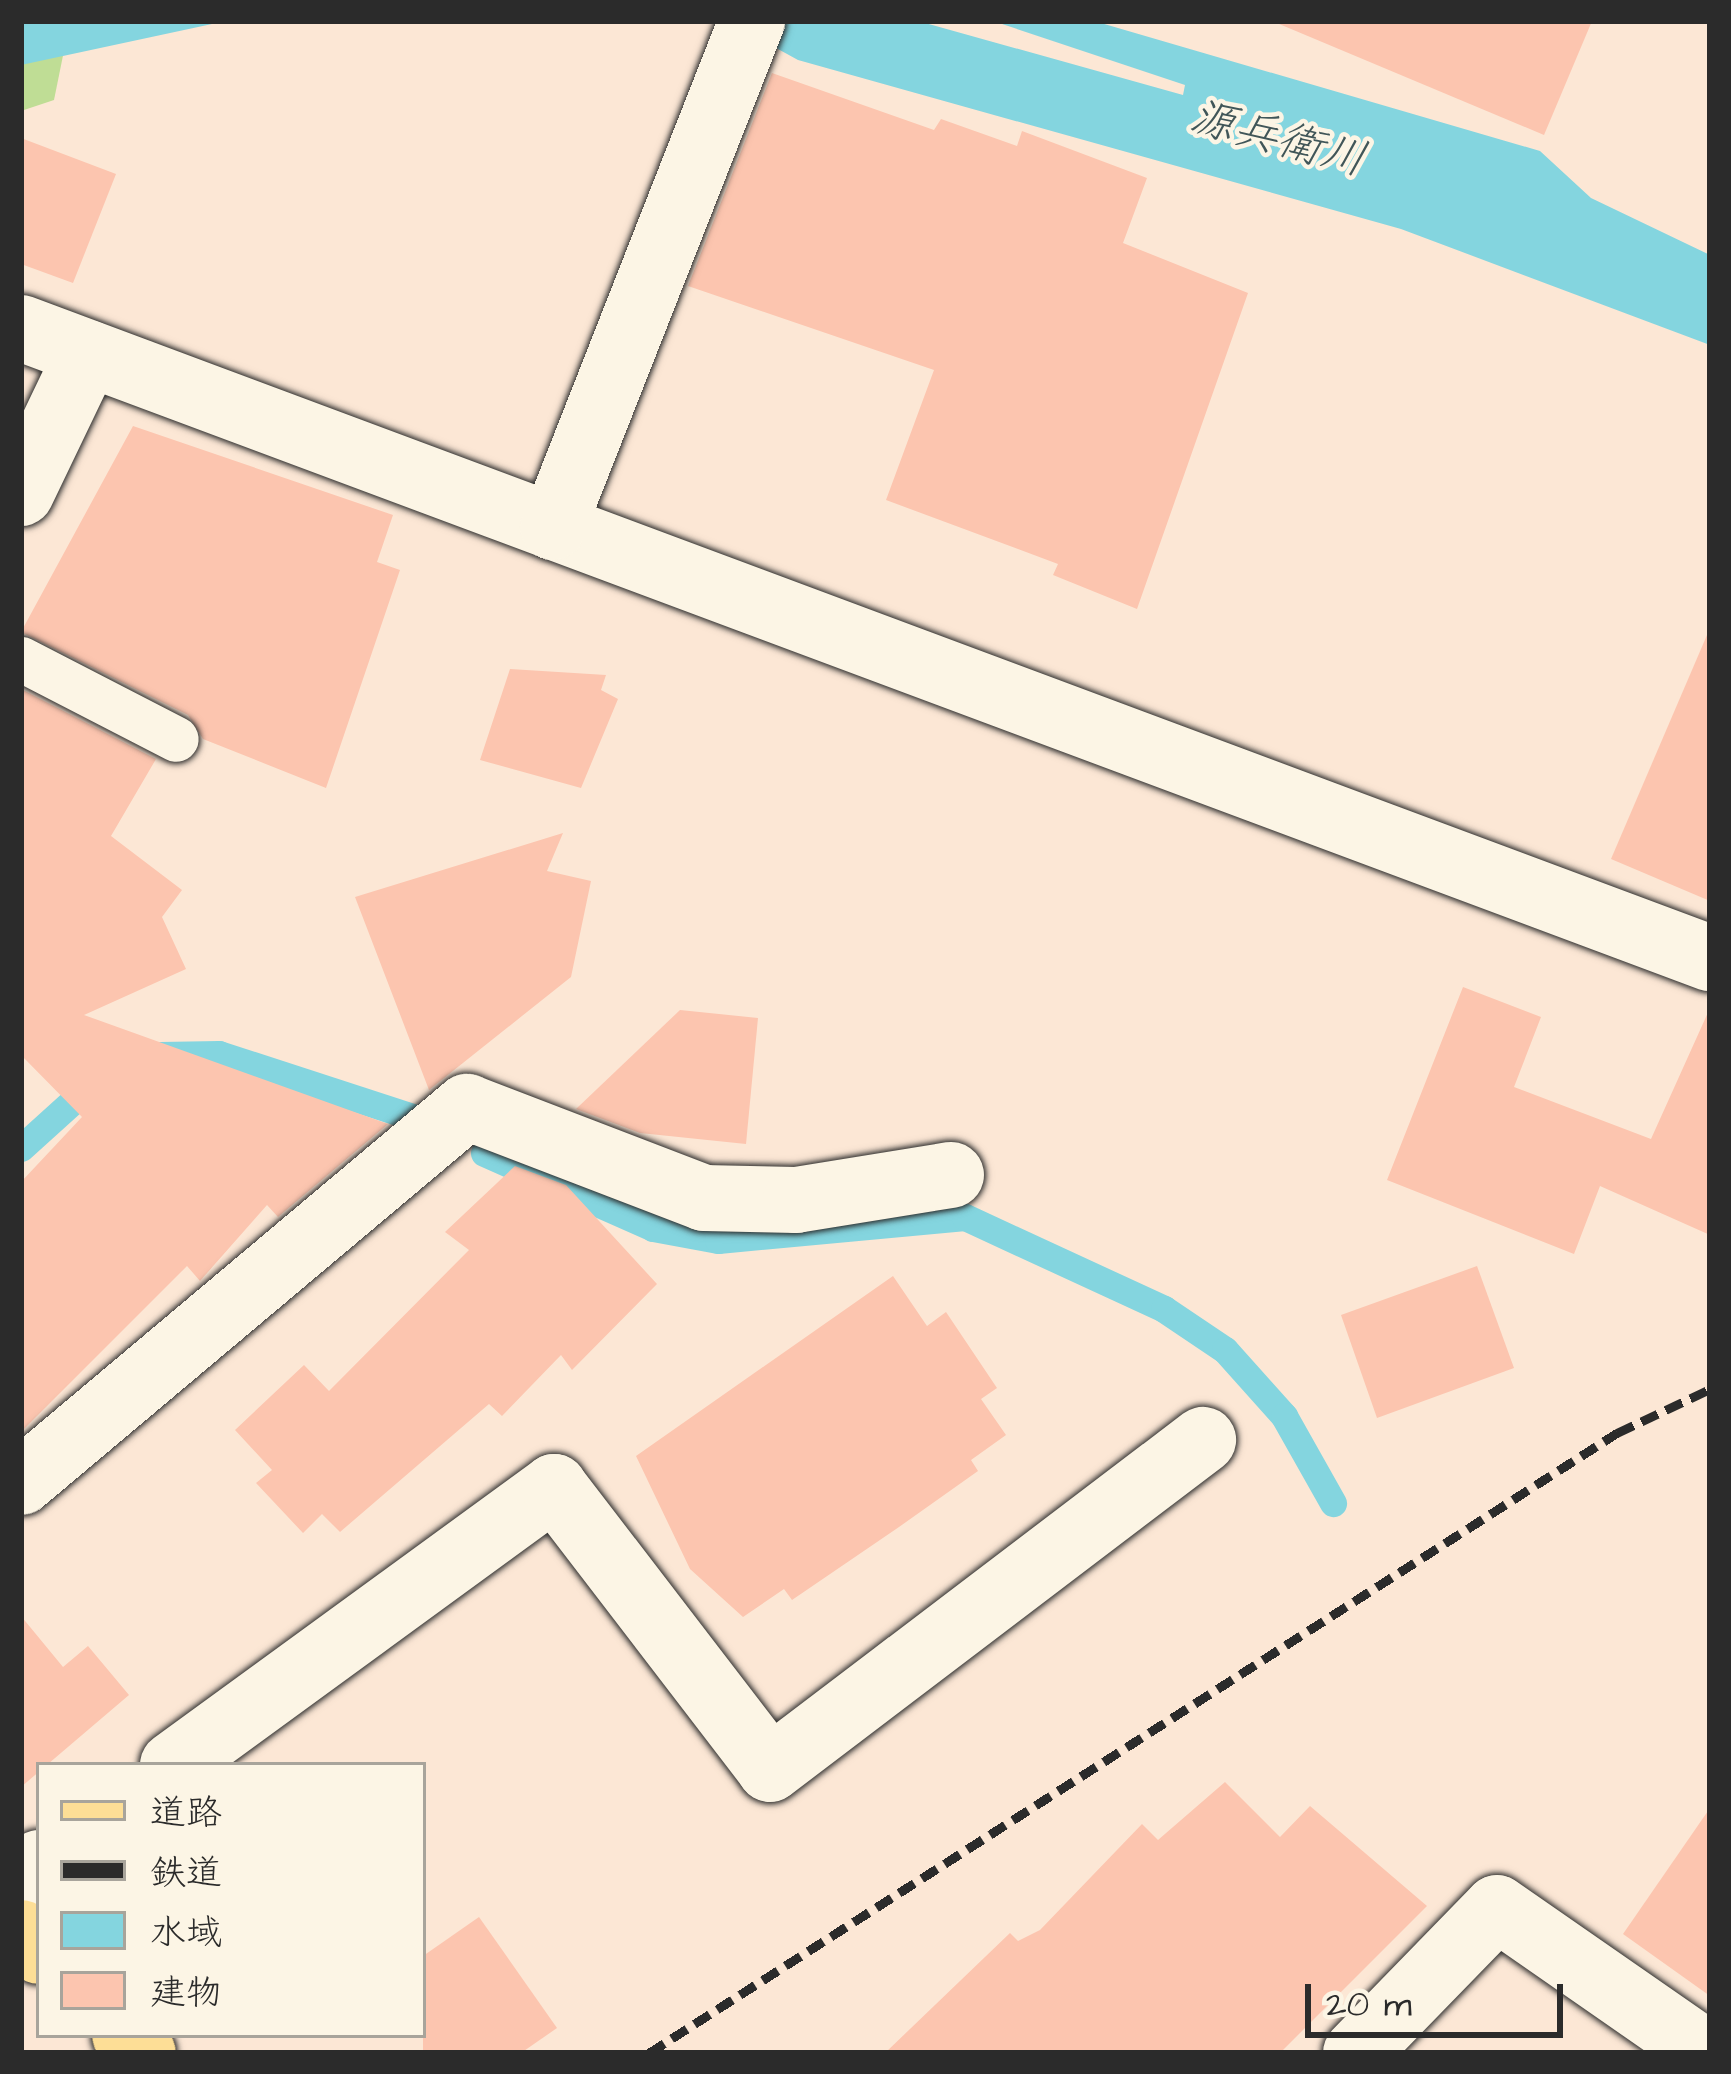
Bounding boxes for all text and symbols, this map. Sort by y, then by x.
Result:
water label: 源兵衛川 [1184,91,1372,189]
legend [36,1762,426,2038]
text: 道路 [150,1788,222,1839]
text: 鉄道 [150,1848,222,1899]
text: 水域 [150,1908,222,1959]
scale bar [1311,1960,1569,2034]
text: 建物 [150,1968,222,2019]
text: 20 m [1326,1979,1412,2030]

